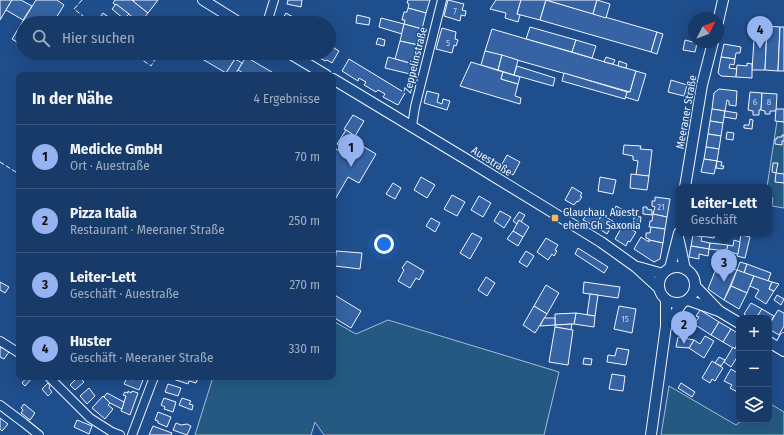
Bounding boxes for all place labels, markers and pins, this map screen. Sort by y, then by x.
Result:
pin: 4 [747,16,773,49]
pin: 1 [338,134,364,167]
place label: Glauchau, Auestr ehem Gh Saxonia [563,206,641,232]
marker: Glauchau, Auestr ehem Gh Saxonia [550,213,560,223]
pin: 3 [711,249,737,282]
pin: 2 [671,311,697,344]

